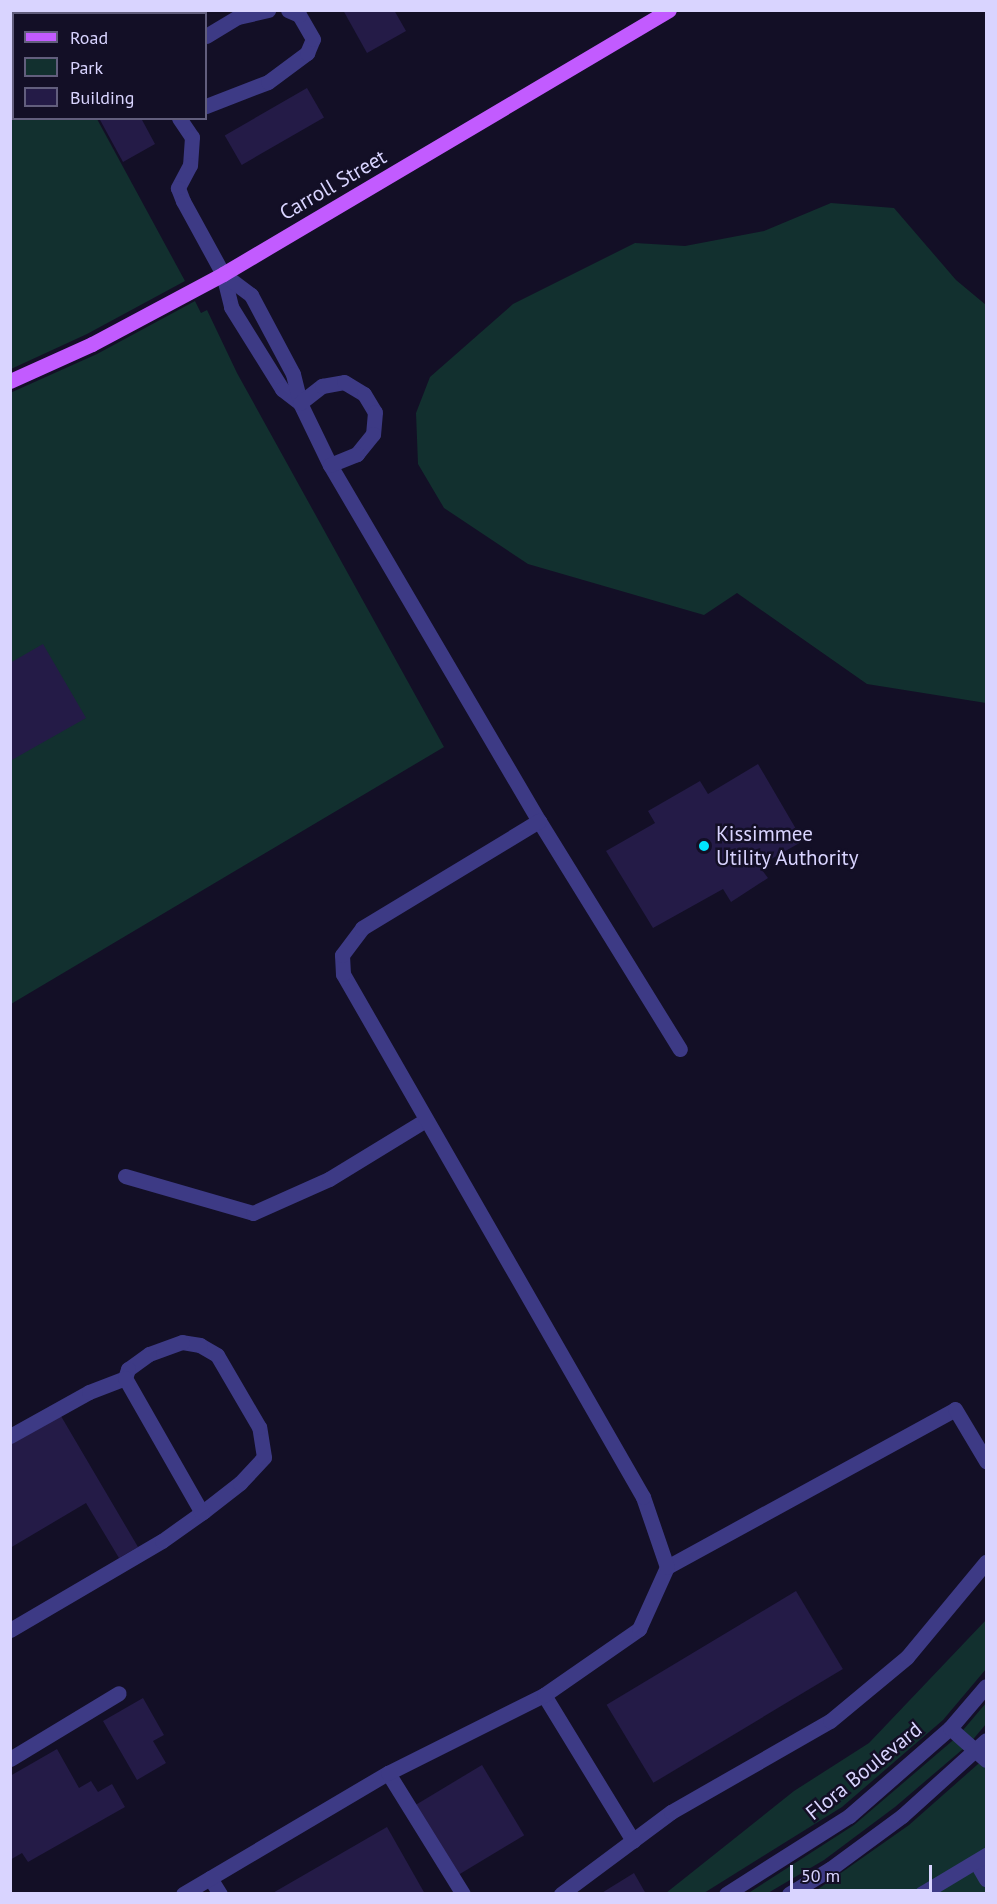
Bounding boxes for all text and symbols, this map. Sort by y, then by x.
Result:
legend [12,12,207,120]
text: Road [70,26,108,49]
text: Park [70,56,103,79]
text: Building [70,86,134,109]
street label: Carroll Street [275,144,391,226]
place label: Kissimmee Utility Authority [716,821,860,871]
marker: Kissimmee Utility Authority [697,839,711,853]
street label: Flora Boulevard [801,1717,927,1825]
scale bar [793,1853,936,1891]
text: 50 m [801,1864,840,1887]

